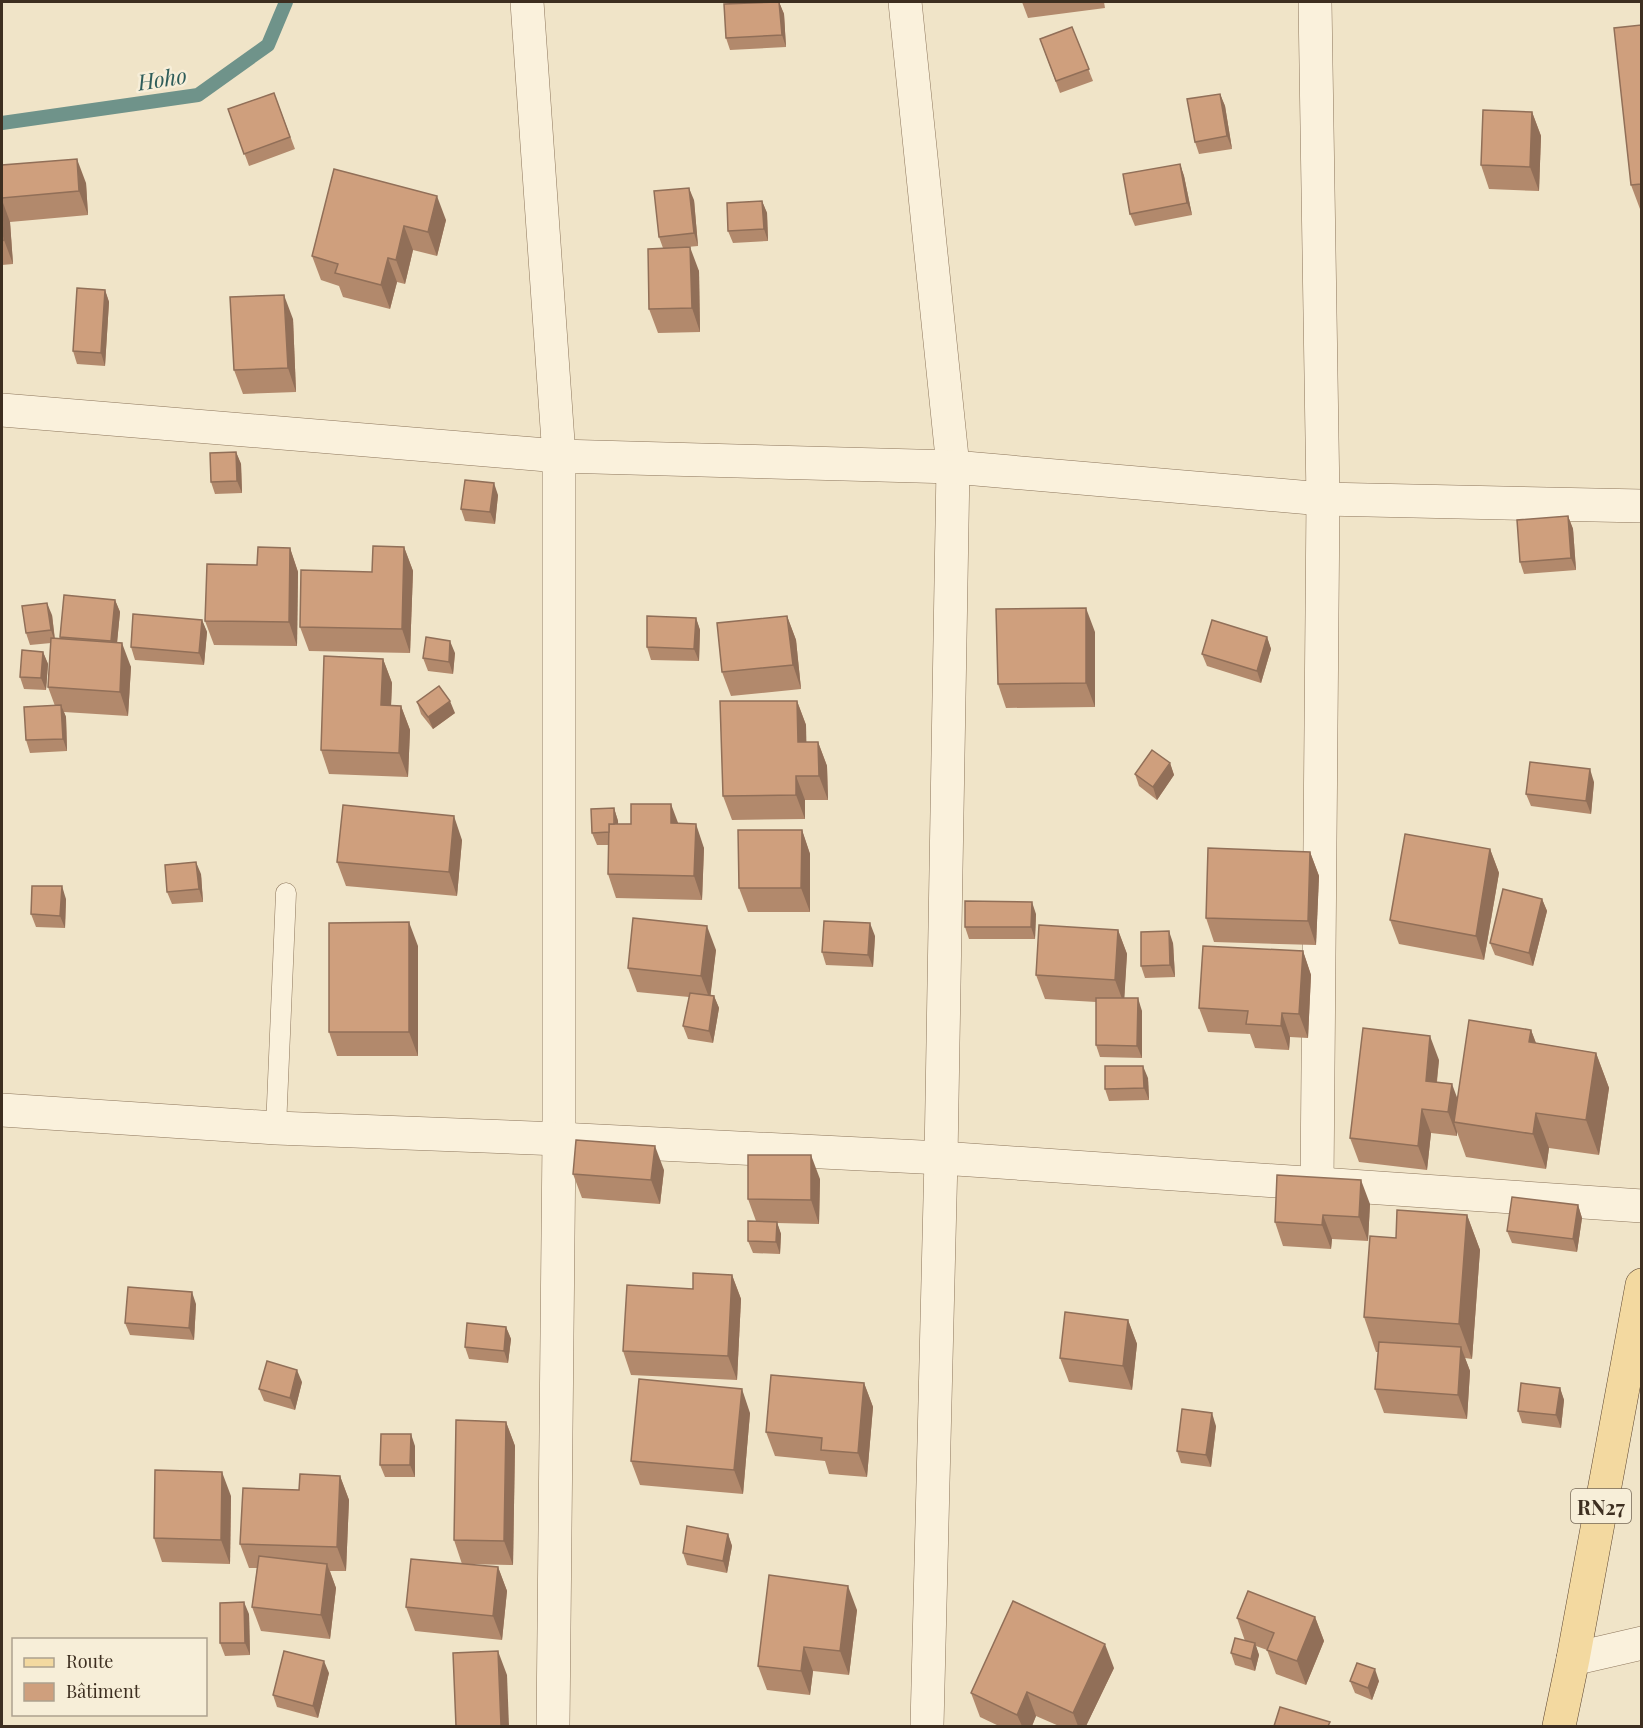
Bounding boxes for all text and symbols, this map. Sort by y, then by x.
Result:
water label: Hoho [134,59,189,97]
road number: RN27 [1571,1489,1631,1523]
legend [12,1638,207,1716]
text: Route [66,1649,113,1673]
text: Bâtiment [66,1679,141,1703]

